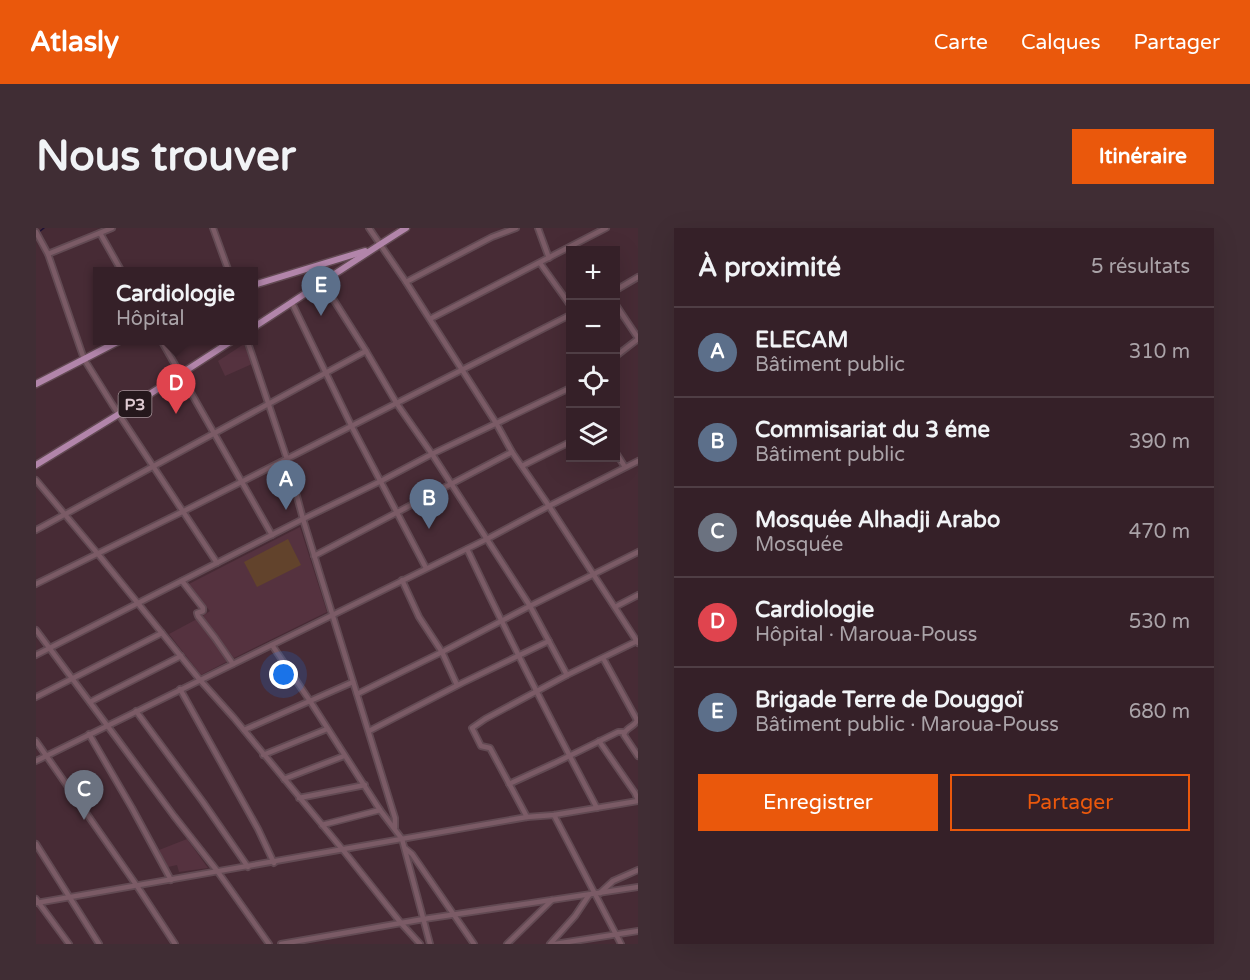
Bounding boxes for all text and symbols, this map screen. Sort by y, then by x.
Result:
text: Atlasly [30,25,119,59]
text: Carte [934,30,988,55]
text: Calques [1021,30,1101,55]
text: Partager [1134,30,1220,55]
button: Itinéraire [1072,129,1214,184]
text: Nous trouver [36,131,296,182]
map controls [566,246,620,462]
button: + [566,246,620,300]
text: À proximité [698,252,841,283]
text: 5 résultats [1091,255,1190,279]
pin: E [302,266,340,316]
popup [93,267,258,345]
text: Cardiologie [116,281,235,307]
button: − [566,300,620,354]
text: Hôpital [116,307,184,331]
text: ELECAM [755,327,849,353]
text: A [710,340,725,364]
text: 310 m [1129,340,1190,364]
text: Bâtiment public [755,353,905,377]
button: locate [566,354,620,408]
pin: D [156,364,196,414]
road number: P3 [118,391,152,417]
button: layers [566,408,620,462]
text: Commisariat du 3 éme [755,417,990,443]
text: B [711,430,724,454]
text: 390 m [1129,430,1190,454]
text: Bâtiment public [755,443,905,467]
pin: A [266,460,306,510]
pin: B [410,480,448,529]
text: Mosquée Alhadji Arabo [755,507,1000,533]
text: C [711,520,724,544]
text: 470 m [1129,520,1190,544]
text: Mosquée [755,533,843,557]
text: Cardiologie [755,597,874,623]
text: D [710,610,725,634]
text: 530 m [1129,610,1190,634]
text: Hôpital · Maroua-Pouss [755,623,977,647]
your location [269,660,298,689]
text: Brigade Terre de Douggoï [755,687,1023,713]
text: E [711,700,724,724]
text: 680 m [1129,700,1190,724]
text: Bâtiment public · Maroua-Pouss [755,713,1059,737]
pin: C [64,770,104,820]
button: Enregistrer [698,774,938,831]
button: Partager [950,774,1190,831]

